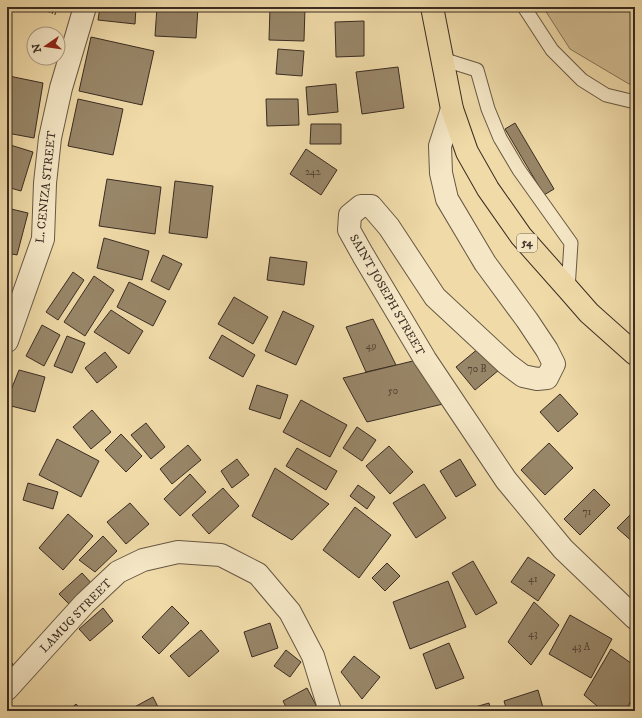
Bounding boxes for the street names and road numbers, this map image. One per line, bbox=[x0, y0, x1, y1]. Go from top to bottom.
street label: L. CENIZA STREET bbox=[33, 130, 59, 244]
street label: SAINT JOSEPH STREET bbox=[346, 232, 428, 358]
road number: 54 bbox=[517, 234, 537, 252]
street label: LAMUG STREET bbox=[37, 576, 115, 656]

